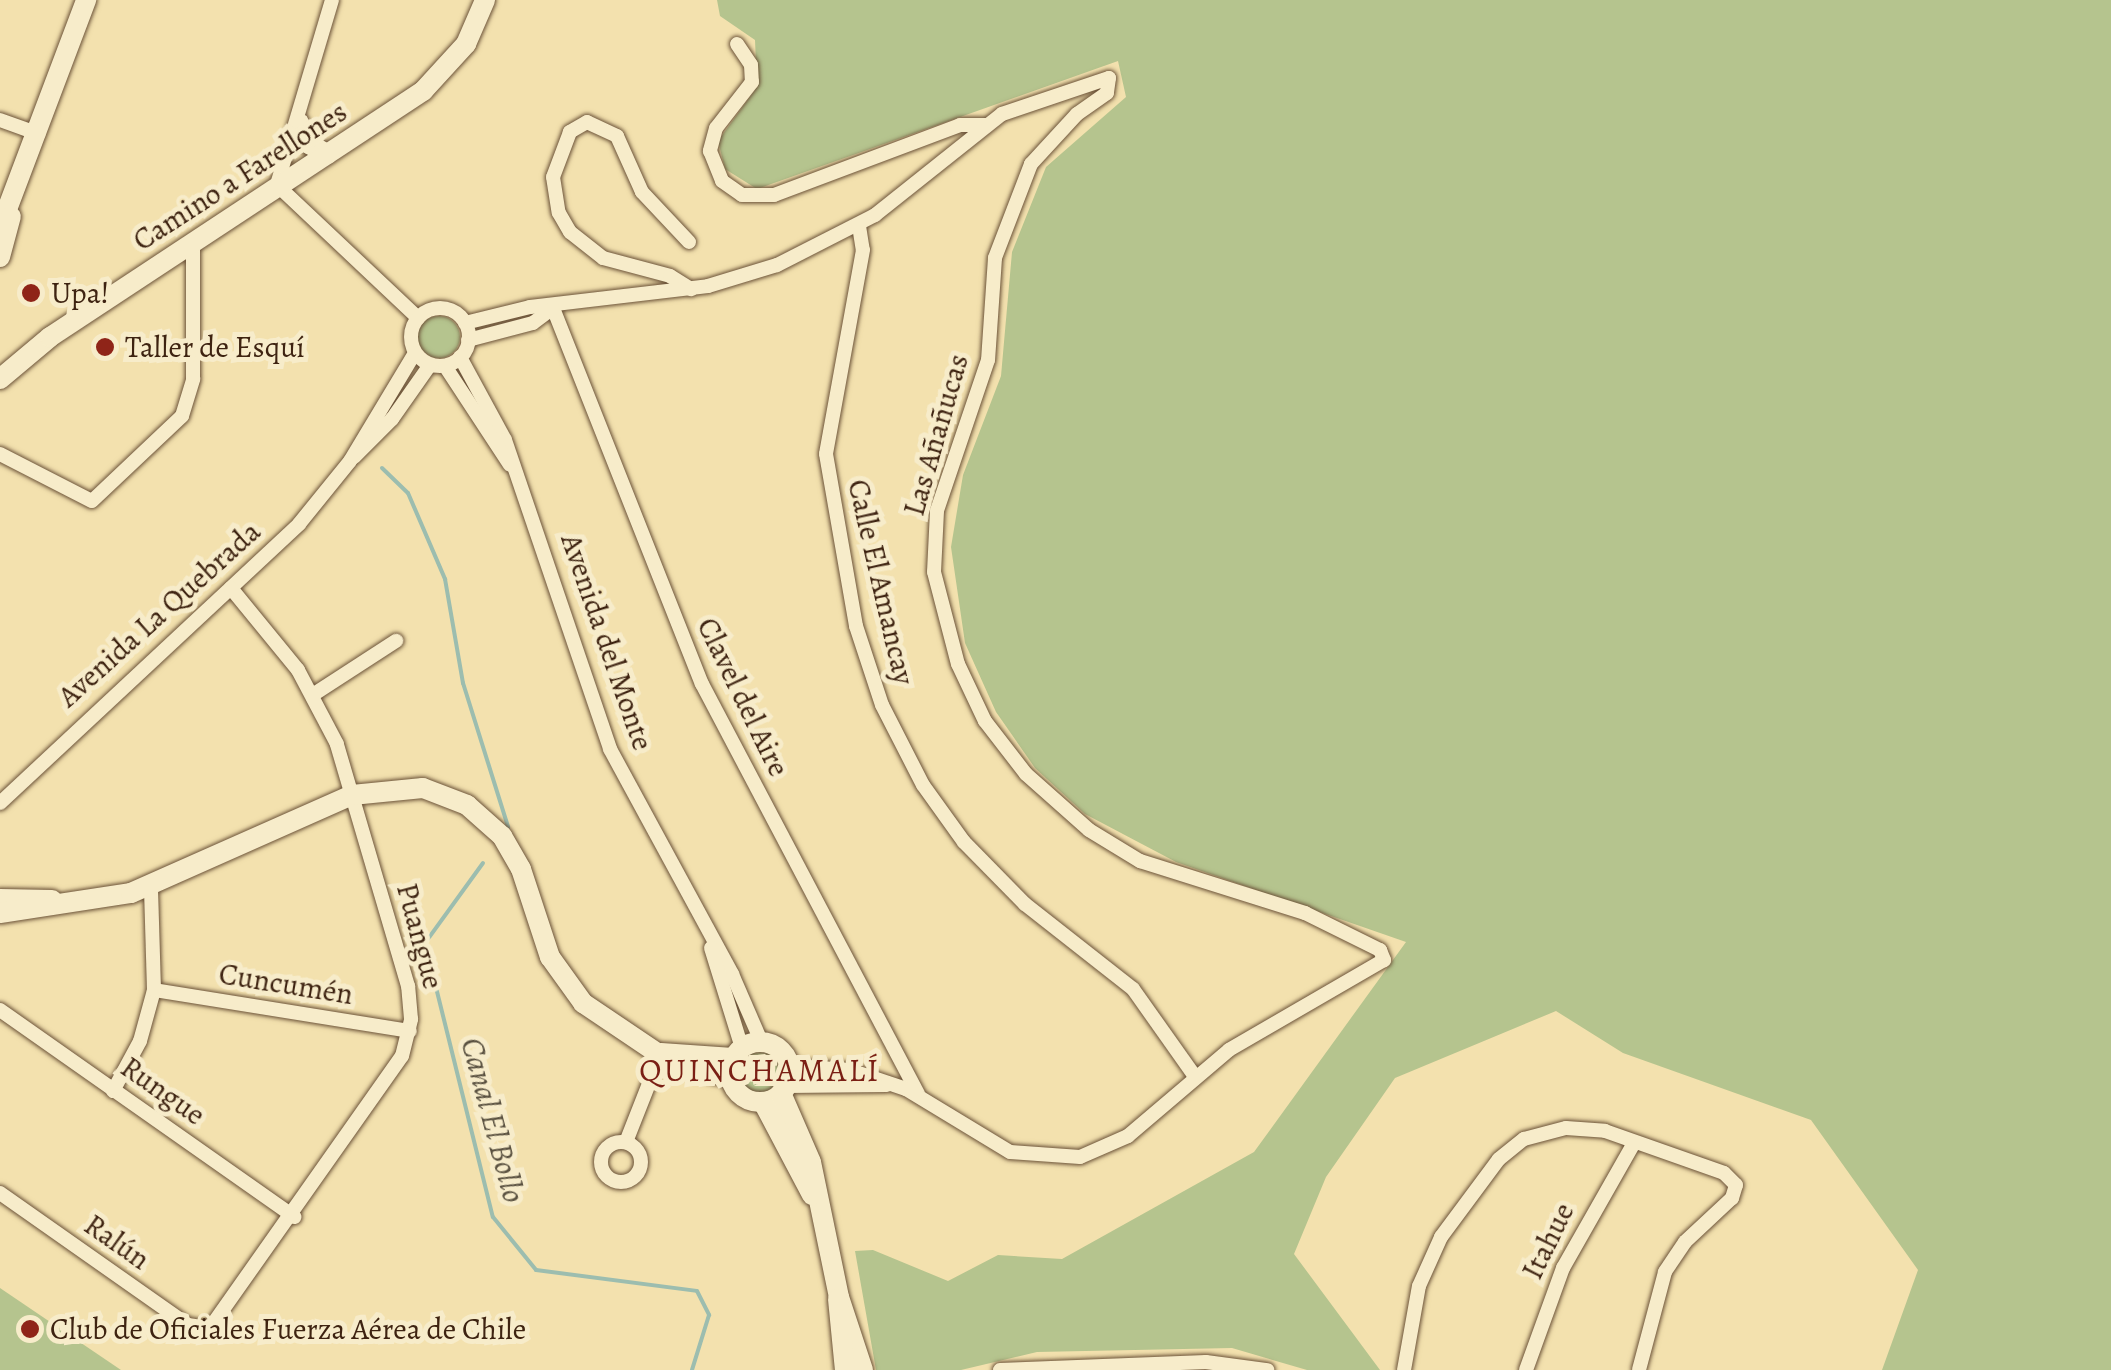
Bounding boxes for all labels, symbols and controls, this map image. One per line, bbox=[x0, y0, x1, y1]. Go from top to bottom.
street label: Camino a Farellones bbox=[126, 93, 354, 259]
place label: Upa! bbox=[51, 275, 109, 311]
marker: Upa! bbox=[20, 282, 42, 304]
place label: Taller de Esquí bbox=[125, 329, 305, 365]
marker: Taller de Esquí bbox=[94, 336, 116, 358]
street label: Las Añañucas bbox=[896, 350, 976, 520]
street label: Calle El Amancay bbox=[840, 476, 922, 688]
street label: Avenida La Quebrada bbox=[50, 514, 268, 714]
street label: Avenida del Monte bbox=[553, 529, 661, 755]
street label: Clavel del Aire bbox=[689, 612, 797, 782]
street label: Puangue bbox=[389, 879, 451, 993]
street label: Cuncumén bbox=[216, 956, 356, 1012]
water label: Canal El Bollo bbox=[453, 1033, 533, 1207]
street label: Rungue bbox=[114, 1049, 212, 1133]
district label: QUINCHAMALÍ bbox=[639, 1051, 881, 1089]
street label: Itahue bbox=[1514, 1197, 1582, 1285]
street label: Ralún bbox=[77, 1207, 157, 1277]
place label: Club de Oficiales Fuerza Aérea de Chile bbox=[50, 1311, 526, 1347]
marker: Club de Oficiales Fuerza Aérea de Chile bbox=[19, 1318, 41, 1340]

